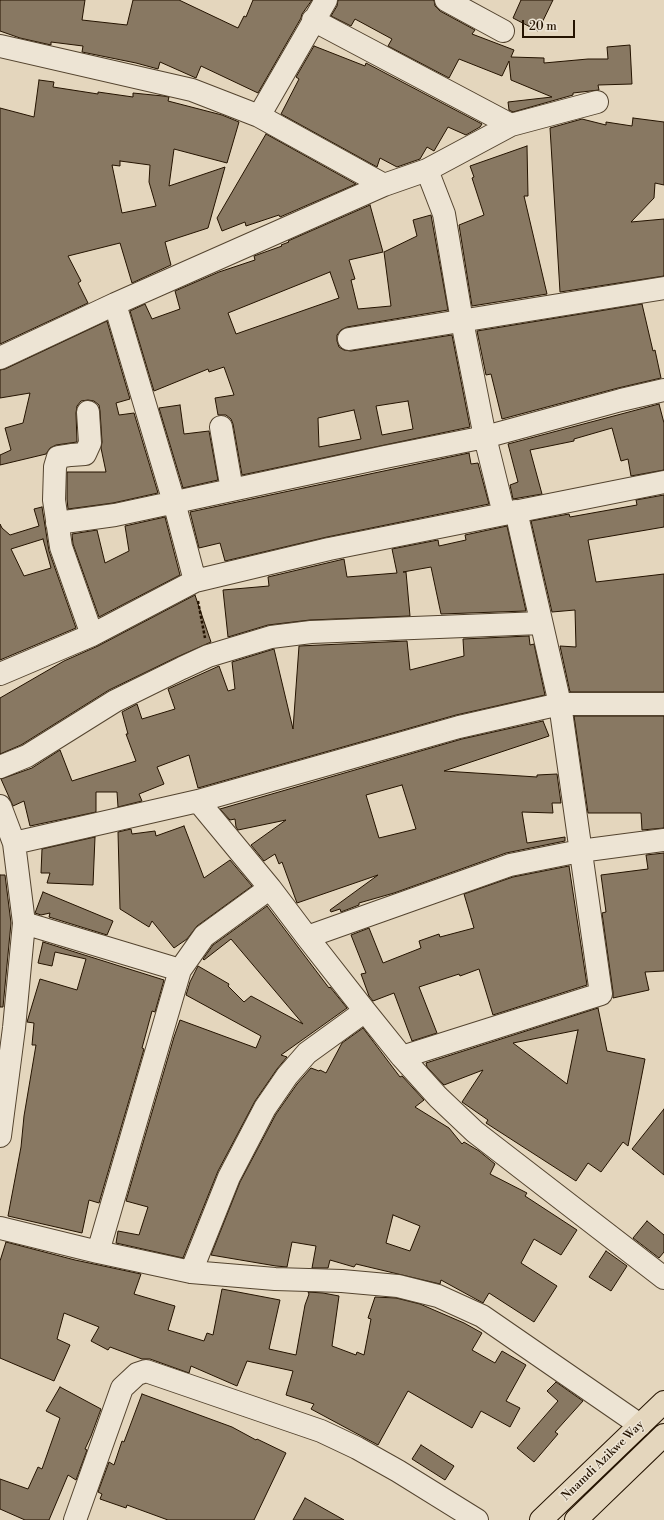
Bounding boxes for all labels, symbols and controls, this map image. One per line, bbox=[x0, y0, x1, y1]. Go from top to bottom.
scale bar bbox=[524, 12, 577, 38]
text: 20 m bbox=[529, 19, 557, 34]
street label: Nnamdi Azikwe Way bbox=[559, 1418, 647, 1504]

